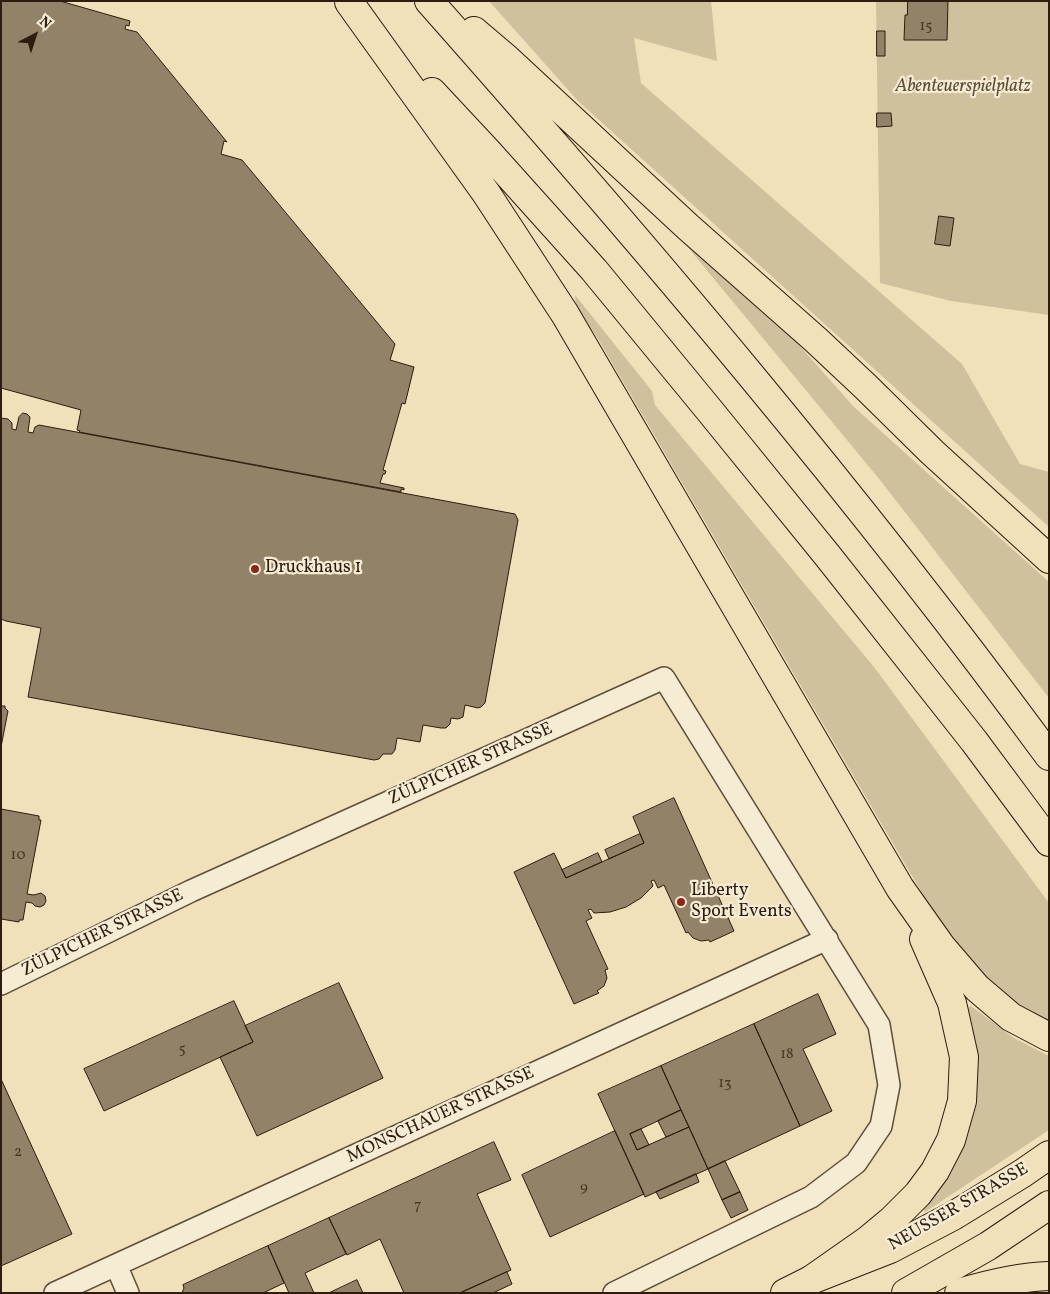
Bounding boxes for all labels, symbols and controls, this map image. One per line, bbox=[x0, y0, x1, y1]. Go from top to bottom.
north arrow bbox=[10, 10, 60, 60]
text: N bbox=[35, 13, 55, 34]
house number: 15 bbox=[919, 18, 933, 36]
park label: Abenteuerspielplatz bbox=[895, 77, 1031, 99]
place label: Druckhaus 1 bbox=[265, 558, 361, 580]
marker: Druckhaus 1 bbox=[249, 563, 261, 575]
street label: ZÜLPICHER STRASSE bbox=[386, 719, 556, 811]
house number: 10 bbox=[11, 847, 25, 865]
place label: Liberty Sport Events bbox=[691, 881, 792, 924]
street label: ZÜLPICHER STRASSE bbox=[19, 885, 187, 983]
marker: Liberty Sport Events bbox=[675, 896, 687, 908]
house number: 5 bbox=[178, 1041, 186, 1059]
house number: 18 bbox=[780, 1046, 794, 1064]
street label: MONSCHAUER STRASSE bbox=[344, 1063, 538, 1169]
house number: 13 bbox=[718, 1075, 732, 1093]
house number: 2 bbox=[14, 1144, 22, 1162]
street label: NEUSSER STRASSE bbox=[885, 1159, 1033, 1257]
house number: 9 bbox=[580, 1179, 588, 1197]
house number: 7 bbox=[414, 1197, 422, 1215]

